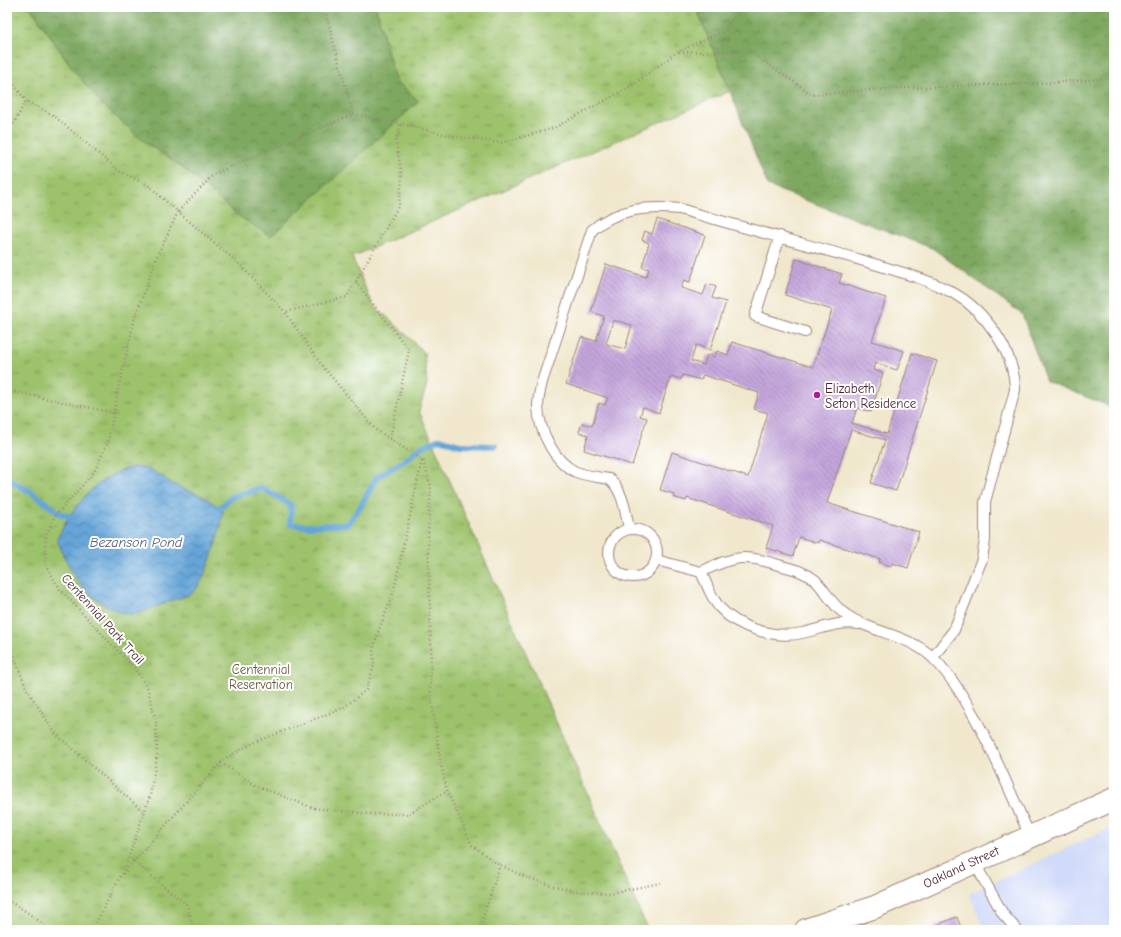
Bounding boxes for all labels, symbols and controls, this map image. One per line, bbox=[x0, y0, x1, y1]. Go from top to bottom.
place label: Elizabeth Seton Residence bbox=[825, 381, 917, 411]
marker: Elizabeth Seton Residence bbox=[812, 390, 822, 400]
water label: Bezanson Pond bbox=[90, 534, 183, 551]
street label: Centennial Park Trail bbox=[59, 571, 147, 667]
park label: Centennial Reservation bbox=[229, 662, 293, 692]
street label: Oakland Street bbox=[921, 842, 1002, 891]

